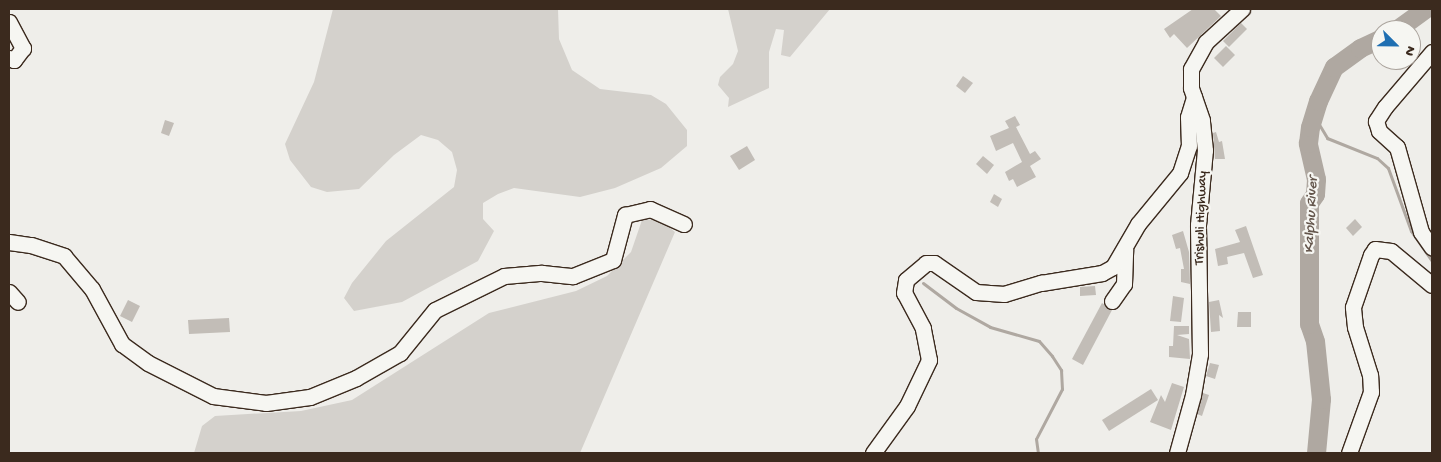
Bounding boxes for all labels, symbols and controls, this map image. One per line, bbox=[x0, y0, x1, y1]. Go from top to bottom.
north arrow bbox=[1371, 20, 1421, 70]
text: N bbox=[1400, 43, 1419, 58]
street label: Trishuli Highway bbox=[1192, 171, 1212, 265]
water label: Kalphu River bbox=[1301, 176, 1323, 254]

